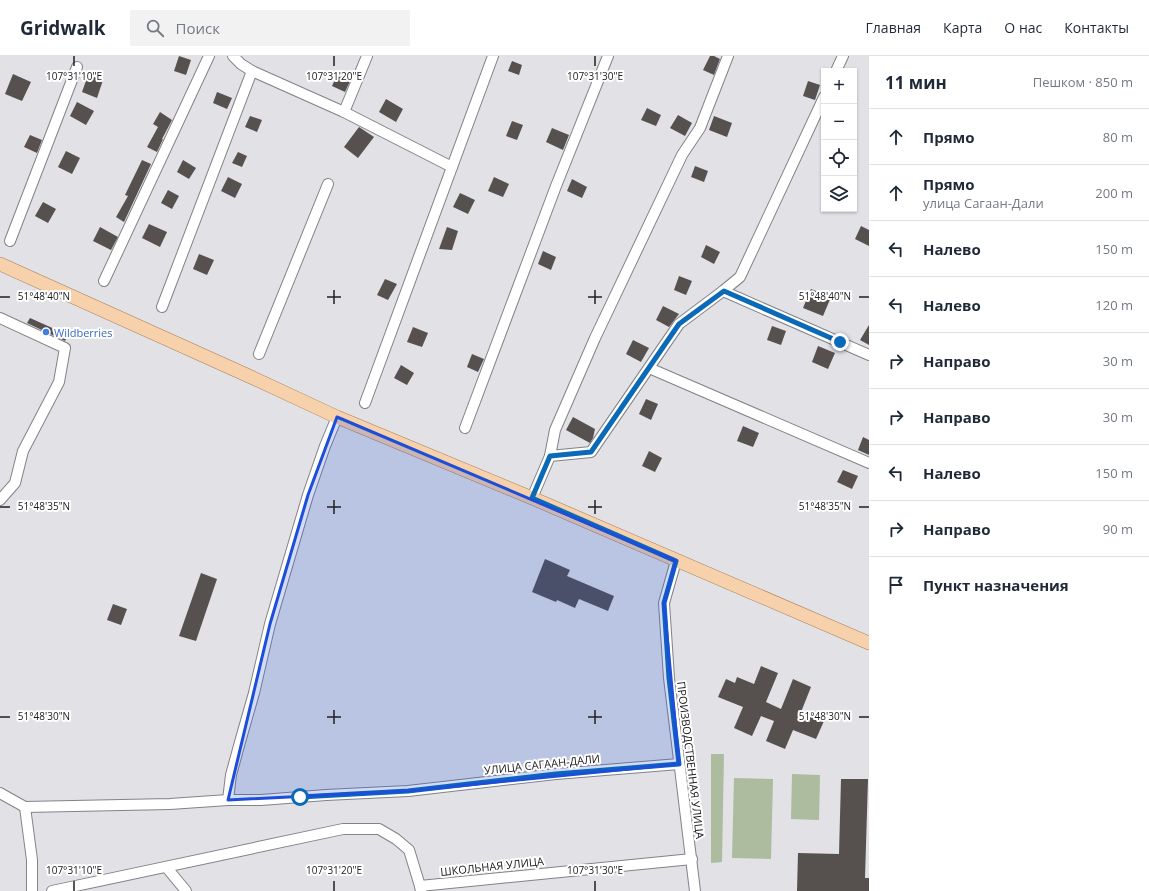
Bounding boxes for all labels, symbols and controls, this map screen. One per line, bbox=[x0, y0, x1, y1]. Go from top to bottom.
search box bbox=[130, 10, 410, 46]
text: Gridwalk bbox=[20, 15, 106, 41]
icon: search bbox=[144, 17, 166, 39]
text: Поиск bbox=[176, 18, 220, 38]
text: Главная bbox=[866, 18, 921, 37]
text: Карта bbox=[943, 18, 982, 37]
text: О нас bbox=[1004, 18, 1042, 37]
text: Контакты bbox=[1064, 18, 1129, 37]
map controls bbox=[821, 68, 857, 212]
button: + bbox=[821, 68, 857, 104]
text: 107°31'10"E bbox=[46, 69, 102, 83]
text: 107°31'20"E bbox=[306, 69, 362, 83]
text: 107°31'30"E bbox=[567, 69, 623, 83]
text: 11 мин bbox=[885, 71, 947, 94]
text: Пешком · 850 m bbox=[1033, 73, 1133, 91]
button: − bbox=[821, 104, 857, 140]
icon: ahead bbox=[885, 126, 907, 148]
text: Прямо bbox=[923, 127, 975, 147]
text: 80 m bbox=[1103, 128, 1133, 146]
button: locate bbox=[821, 140, 857, 176]
text: Прямо bbox=[923, 174, 975, 194]
button: layers bbox=[821, 176, 857, 212]
icon: ahead bbox=[885, 182, 907, 204]
text: 200 m bbox=[1095, 184, 1133, 202]
text: улица Сагаан-Дали bbox=[923, 194, 1044, 212]
icon: left bbox=[885, 238, 907, 260]
text: Налево bbox=[923, 239, 981, 259]
text: 150 m bbox=[1095, 240, 1133, 258]
text: 51°48'40"N bbox=[18, 289, 70, 303]
text: 51°48'40"N bbox=[799, 289, 851, 303]
icon: left bbox=[885, 294, 907, 316]
text: Налево bbox=[923, 295, 981, 315]
text: 120 m bbox=[1095, 296, 1133, 314]
place label: Wildberries bbox=[54, 325, 113, 340]
marker: Wildberries bbox=[41, 327, 51, 337]
route end bbox=[831, 333, 849, 351]
icon: right bbox=[885, 350, 907, 372]
text: Направо bbox=[923, 351, 991, 371]
text: 30 m bbox=[1103, 352, 1133, 370]
icon: right bbox=[885, 406, 907, 428]
text: Направо bbox=[923, 407, 991, 427]
text: 30 m bbox=[1103, 408, 1133, 426]
icon: left bbox=[885, 462, 907, 484]
text: Налево bbox=[923, 463, 981, 483]
text: 150 m bbox=[1095, 464, 1133, 482]
text: 51°48'35"N bbox=[18, 499, 70, 513]
text: 51°48'35"N bbox=[799, 499, 851, 513]
icon: right bbox=[885, 518, 907, 540]
text: Направо bbox=[923, 519, 991, 539]
text: 90 m bbox=[1103, 520, 1133, 538]
icon: arrive bbox=[885, 574, 907, 596]
text: Пункт назначения bbox=[923, 575, 1069, 595]
street label: ПРОИЗВОДСТВЕННАЯ УЛИЦА bbox=[674, 681, 708, 840]
text: 51°48'30"N bbox=[18, 709, 70, 723]
text: 51°48'30"N bbox=[799, 709, 851, 723]
street label: УЛИЦА САГААН-ДАЛИ bbox=[483, 750, 601, 778]
route start bbox=[291, 788, 309, 806]
street label: ШКОЛЬНАЯ УЛИЦА bbox=[439, 853, 545, 879]
text: 107°31'10"E bbox=[46, 863, 102, 877]
text: 107°31'20"E bbox=[306, 863, 362, 877]
text: 107°31'30"E bbox=[567, 863, 623, 877]

